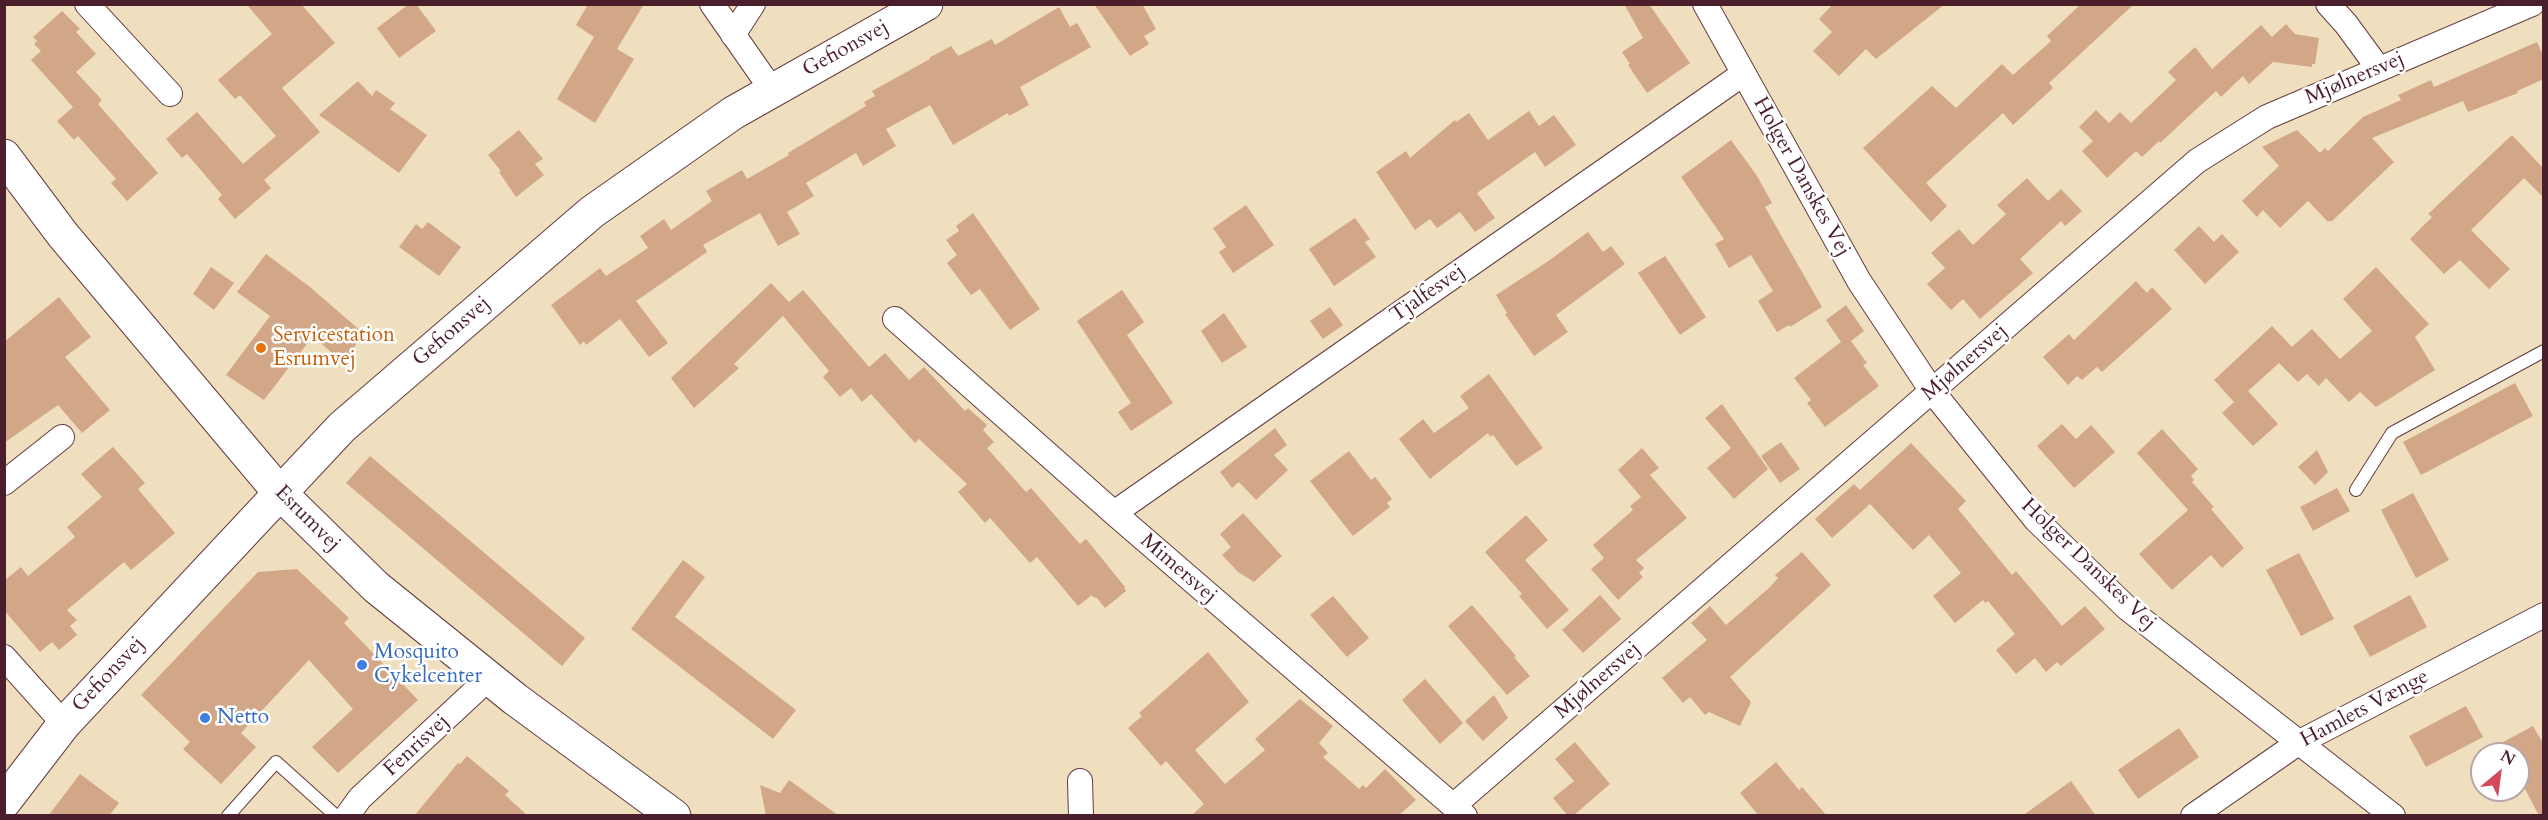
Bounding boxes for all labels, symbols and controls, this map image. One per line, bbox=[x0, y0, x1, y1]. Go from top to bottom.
street label: Gefionsvej bbox=[799, 15, 893, 83]
street label: Mjølnersvej bbox=[2302, 47, 2408, 111]
street label: Holger Danskes Vej bbox=[1747, 93, 1855, 261]
street label: Tjalfesvej bbox=[1386, 259, 1470, 329]
street label: Gefionsvej bbox=[408, 292, 496, 372]
street label: Mjølnersvej bbox=[1917, 319, 2013, 407]
place label: Servicestation Esrumvej bbox=[273, 323, 395, 373]
marker: Servicestation Esrumvej bbox=[254, 341, 268, 355]
street label: Esrumvej bbox=[269, 481, 345, 557]
street label: Holger Danskes Vej bbox=[2015, 494, 2161, 636]
street label: Mimersvej bbox=[1134, 529, 1222, 609]
street label: Gefionsvej bbox=[68, 632, 150, 718]
street label: Mjølnersvej bbox=[1550, 637, 1646, 725]
place label: Mosquito Cykelcenter bbox=[374, 640, 482, 690]
marker: Mosquito Cykelcenter bbox=[355, 658, 369, 672]
street label: Hamlets Vænge bbox=[2297, 665, 2433, 753]
place label: Netto bbox=[217, 705, 269, 731]
street label: Fenrisvej bbox=[379, 709, 455, 783]
marker: Netto bbox=[198, 711, 212, 725]
north arrow bbox=[2470, 742, 2530, 802]
text: N bbox=[2496, 745, 2519, 771]

